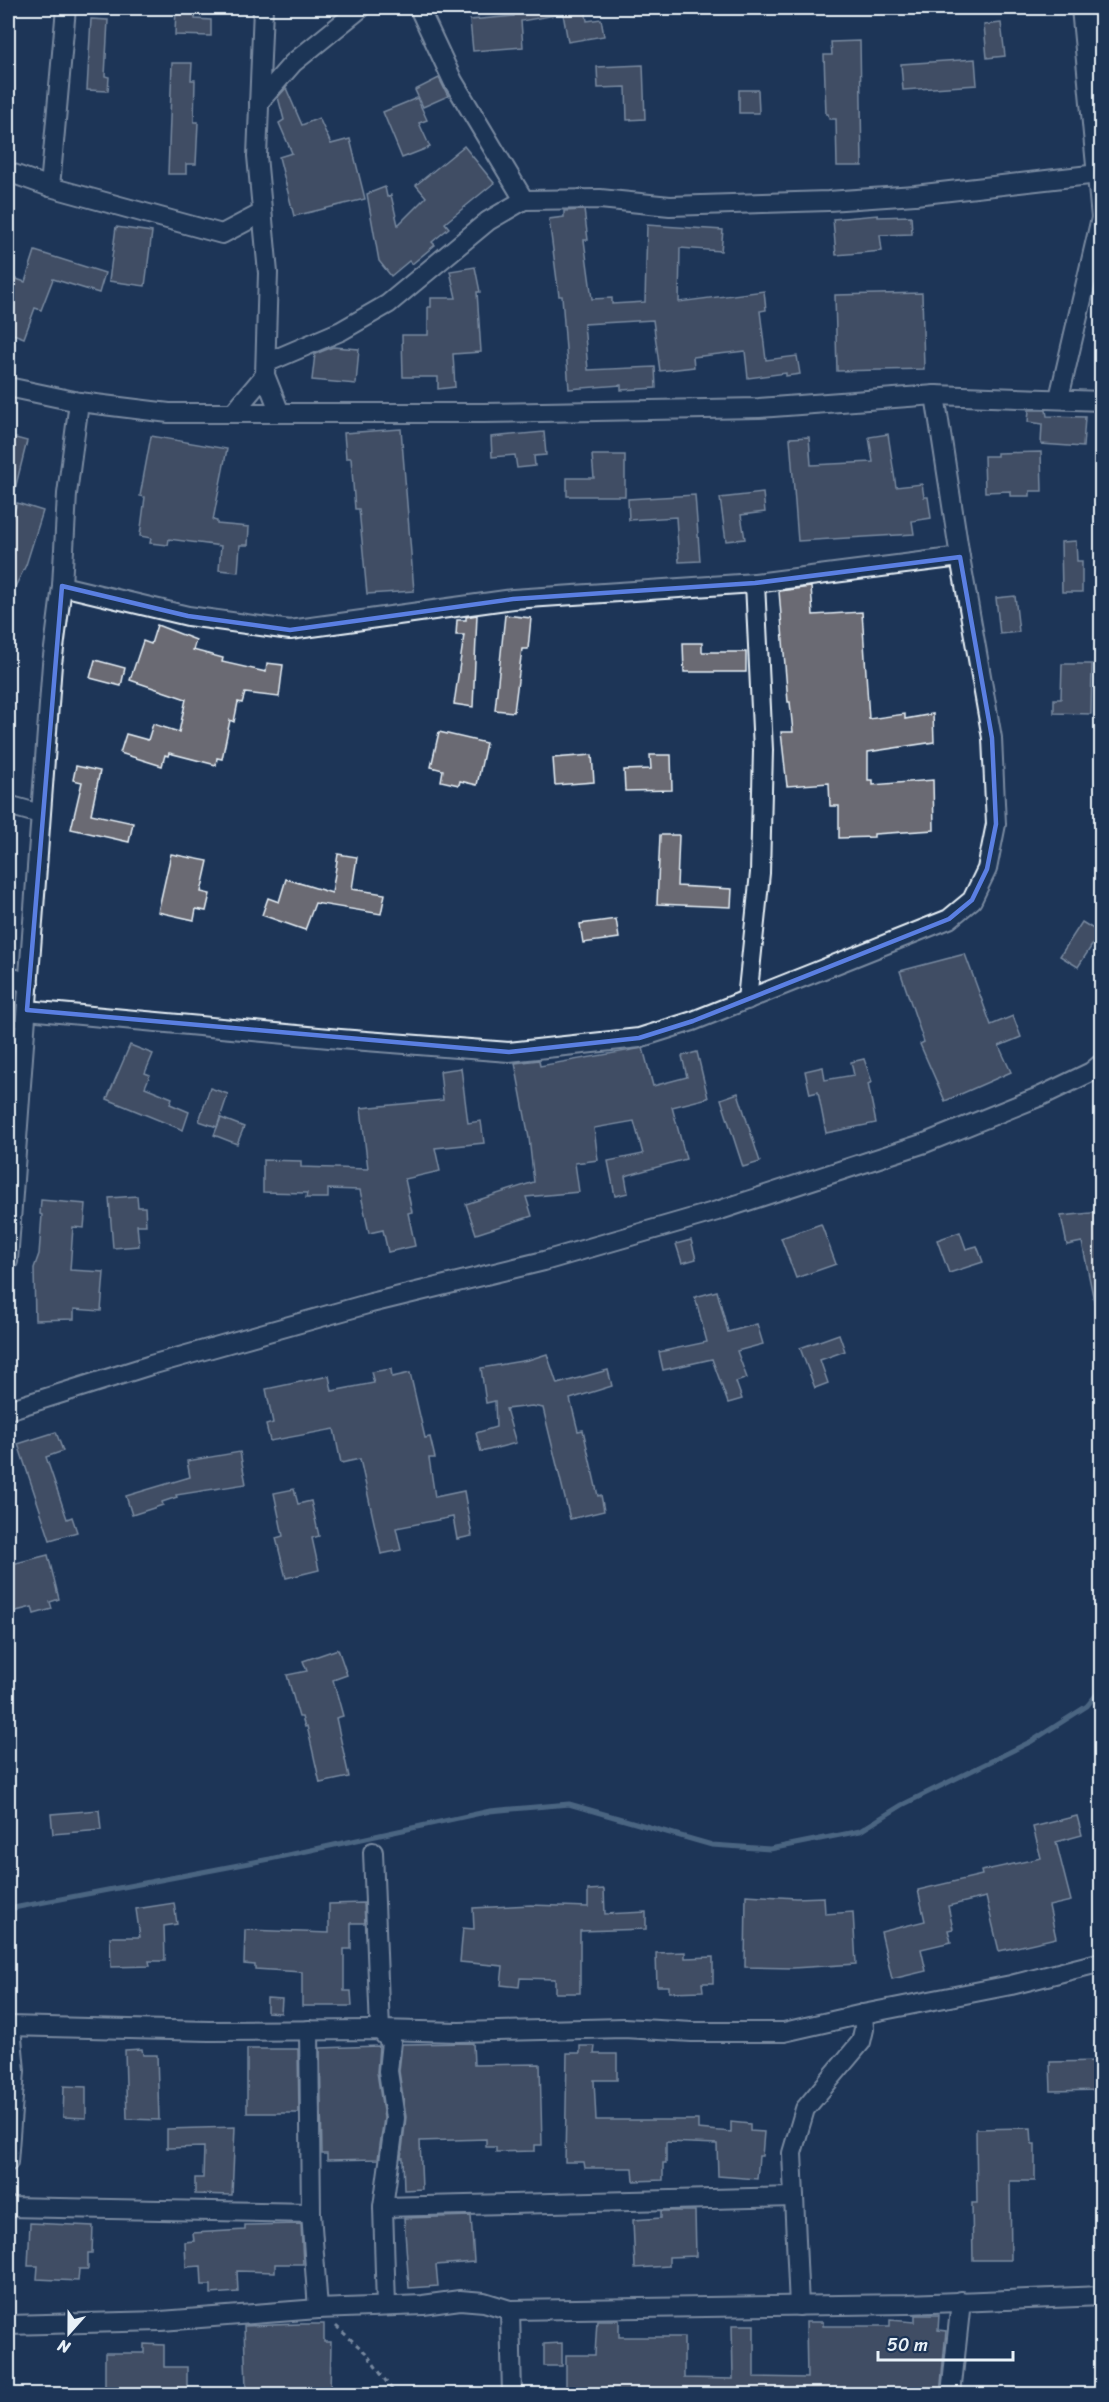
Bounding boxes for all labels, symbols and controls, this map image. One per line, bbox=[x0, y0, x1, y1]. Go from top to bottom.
north arrow bbox=[39, 2303, 99, 2363]
scale bar bbox=[878, 2324, 1013, 2362]
text: 50 m bbox=[887, 2329, 928, 2361]
text: N bbox=[53, 2331, 75, 2362]

